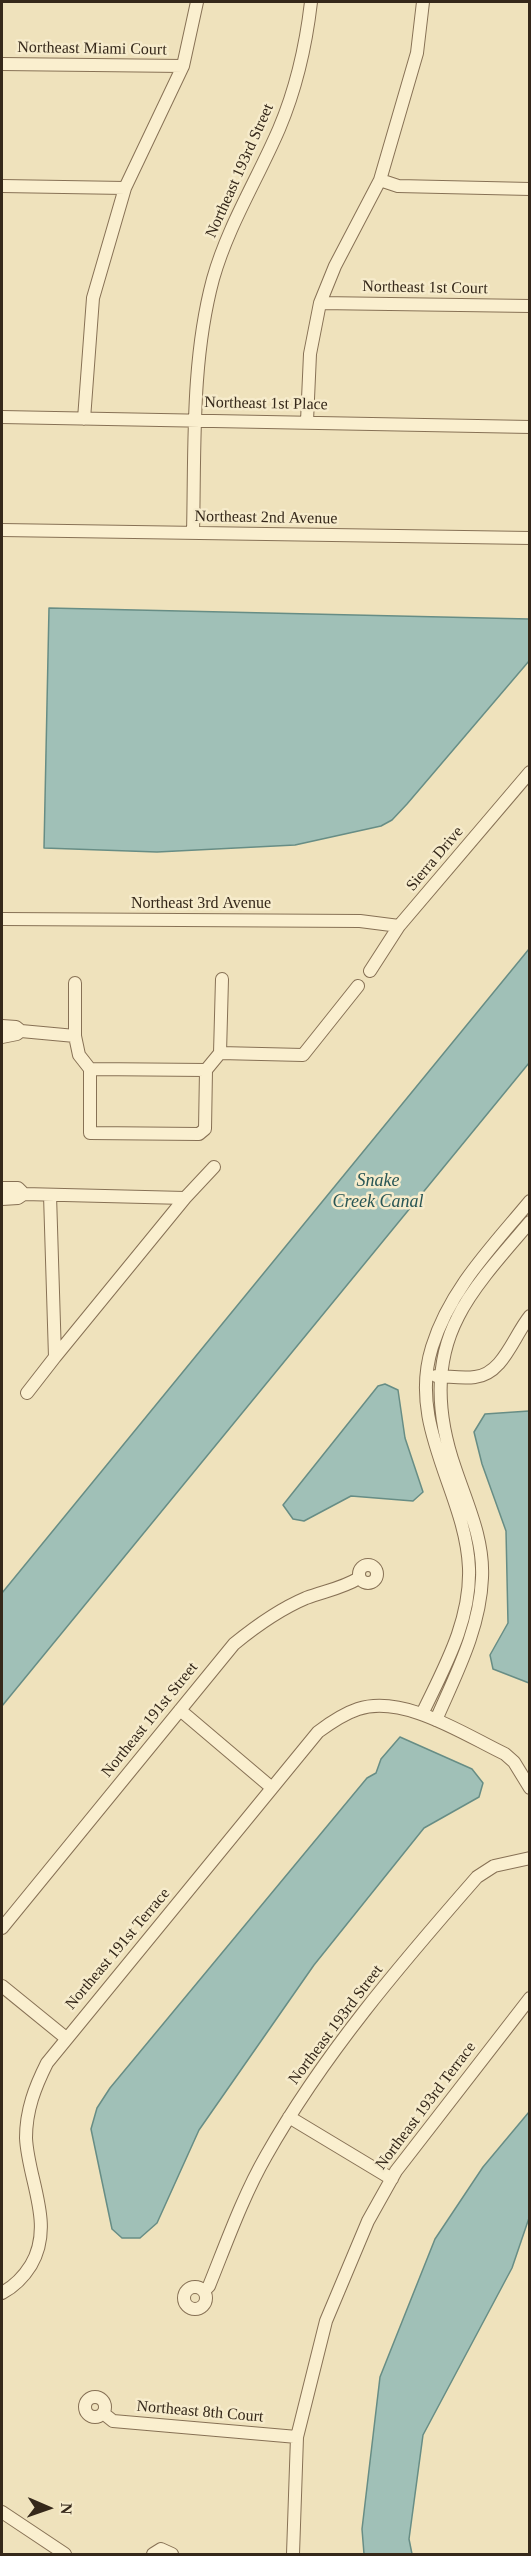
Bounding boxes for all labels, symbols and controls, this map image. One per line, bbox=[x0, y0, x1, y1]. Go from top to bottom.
street label: Northeast Miami Court bbox=[17, 38, 167, 60]
street label: Northeast 193rd Street bbox=[202, 101, 278, 241]
street label: Northeast 1st Court bbox=[362, 277, 488, 299]
street label: Northeast 1st Place bbox=[204, 393, 328, 415]
street label: Northeast 2nd Avenue bbox=[194, 507, 338, 529]
street label: Sierra Drive bbox=[402, 823, 468, 895]
street label: Northeast 3rd Avenue bbox=[131, 894, 271, 914]
water label: Snake Creek Canal bbox=[333, 1170, 423, 1212]
street label: Northeast 191st Street bbox=[98, 1659, 202, 1781]
street label: Northeast 191st Terrace bbox=[62, 1884, 174, 2014]
street label: Northeast 193rd Street bbox=[285, 1961, 387, 2089]
street label: Northeast 193rd Terrace bbox=[372, 2038, 480, 2174]
street label: Northeast 8th Court bbox=[136, 2397, 264, 2427]
north arrow bbox=[18, 2478, 78, 2538]
text: N bbox=[58, 2503, 75, 2515]

